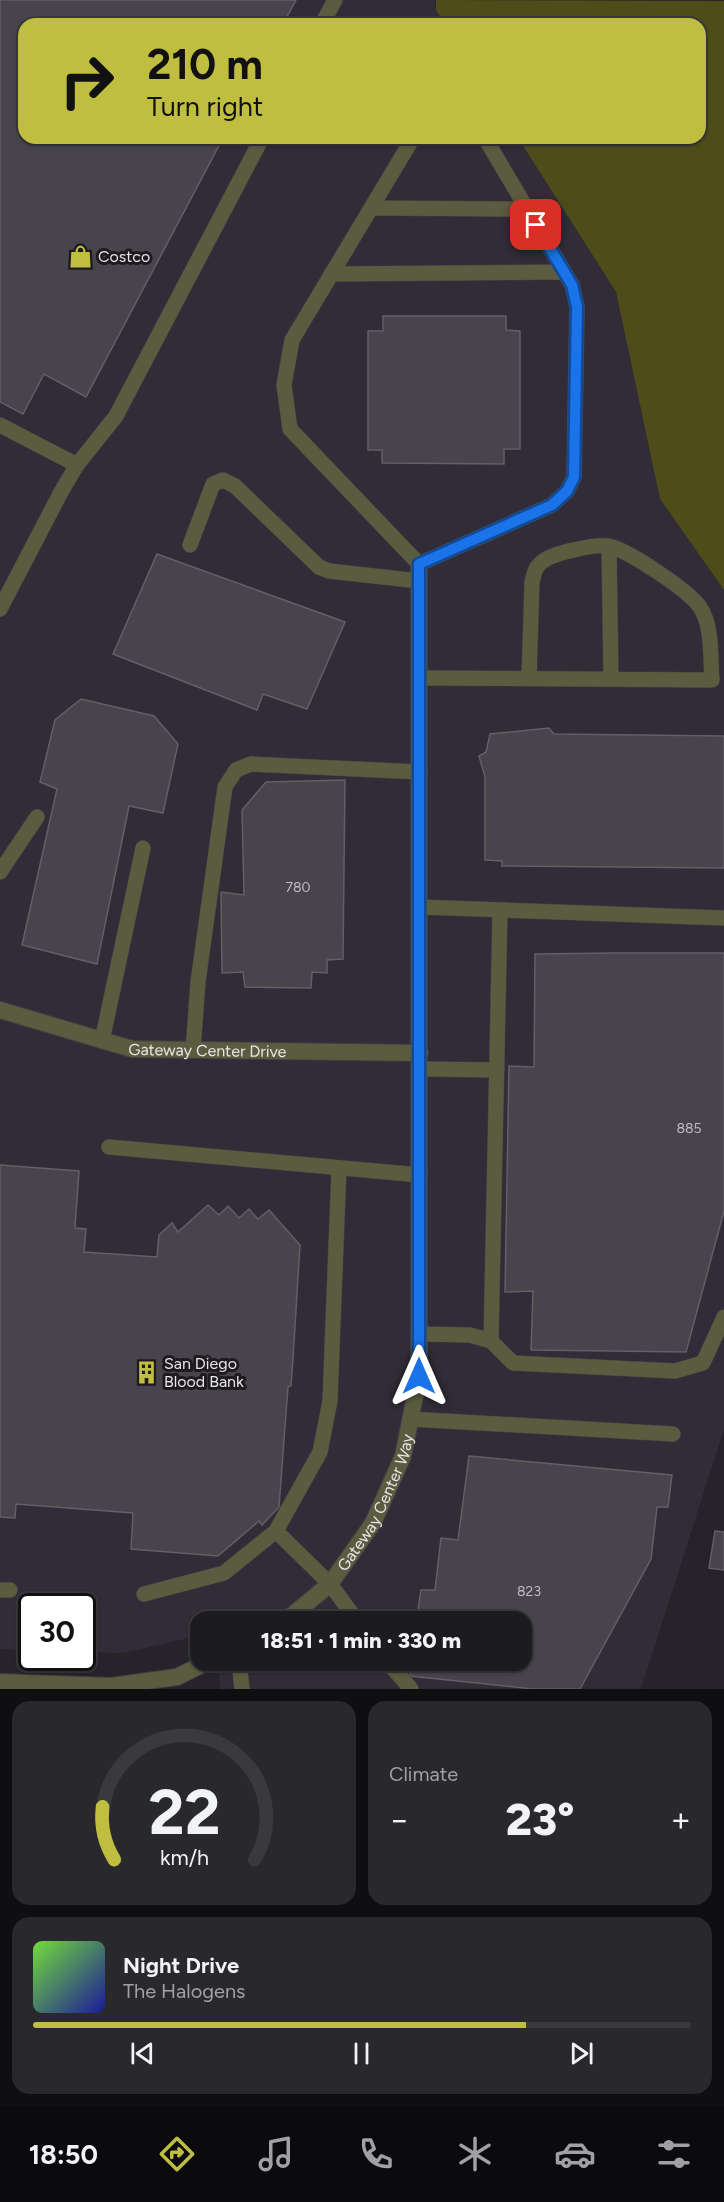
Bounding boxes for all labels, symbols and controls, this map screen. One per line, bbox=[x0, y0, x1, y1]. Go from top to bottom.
text: 210 m bbox=[147, 39, 263, 90]
icon: right bbox=[48, 42, 126, 120]
text: Turn right bbox=[147, 90, 263, 123]
pin bbox=[510, 199, 561, 250]
icon: arrive bbox=[519, 208, 552, 241]
shop icon: Costco bbox=[67, 243, 93, 269]
place label: Costco bbox=[98, 247, 150, 266]
house number: 780 bbox=[285, 879, 311, 896]
street label: Gateway Center Drive bbox=[128, 1039, 287, 1061]
house number: 885 bbox=[676, 1120, 702, 1137]
position arrow bbox=[387, 1344, 451, 1408]
place label: San Diego Blood Bank bbox=[164, 1354, 244, 1391]
building icon: San Diego Blood Bank bbox=[133, 1359, 159, 1385]
street label: Gateway Center Way bbox=[333, 1432, 417, 1575]
house number: 823 bbox=[517, 1583, 541, 1600]
speed limit sign: 30 bbox=[18, 1593, 96, 1671]
text: 18:51 · 1 min · 330 m bbox=[261, 1627, 461, 1654]
text: Climate bbox=[389, 1762, 458, 1786]
text: 22 bbox=[148, 1775, 220, 1850]
text: 23° bbox=[506, 1792, 574, 1846]
text: − bbox=[389, 1800, 410, 1839]
text: + bbox=[670, 1800, 691, 1839]
text: km/h bbox=[160, 1845, 208, 1870]
text: Night Drive bbox=[123, 1952, 239, 1979]
text: The Halogens bbox=[123, 1979, 245, 2003]
icon: previous bbox=[126, 2037, 159, 2070]
icon: pause bbox=[345, 2037, 378, 2070]
icon: next bbox=[565, 2037, 598, 2070]
icon: directions bbox=[156, 2133, 198, 2175]
icon: music bbox=[255, 2133, 297, 2175]
icon: phone bbox=[355, 2133, 397, 2175]
icon: climate bbox=[454, 2133, 496, 2175]
icon: car bbox=[554, 2133, 596, 2175]
icon: filters bbox=[653, 2133, 695, 2175]
text: 18:50 bbox=[29, 2138, 98, 2171]

